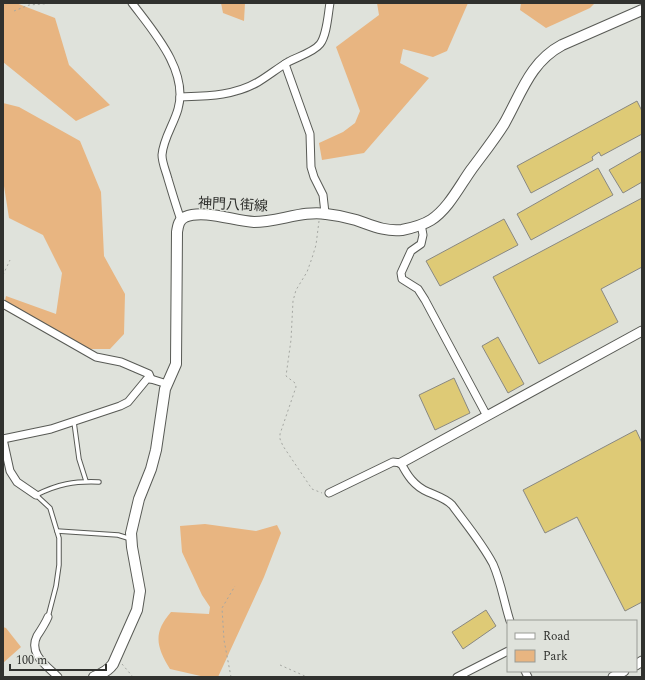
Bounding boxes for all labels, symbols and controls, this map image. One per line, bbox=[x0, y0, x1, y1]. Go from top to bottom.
street label: 神門八街線 bbox=[197, 192, 268, 217]
legend bbox=[507, 620, 637, 672]
text: Road bbox=[543, 627, 570, 646]
scale bar bbox=[10, 646, 106, 672]
text: Park bbox=[543, 647, 568, 666]
text: 100 m bbox=[16, 651, 47, 670]

